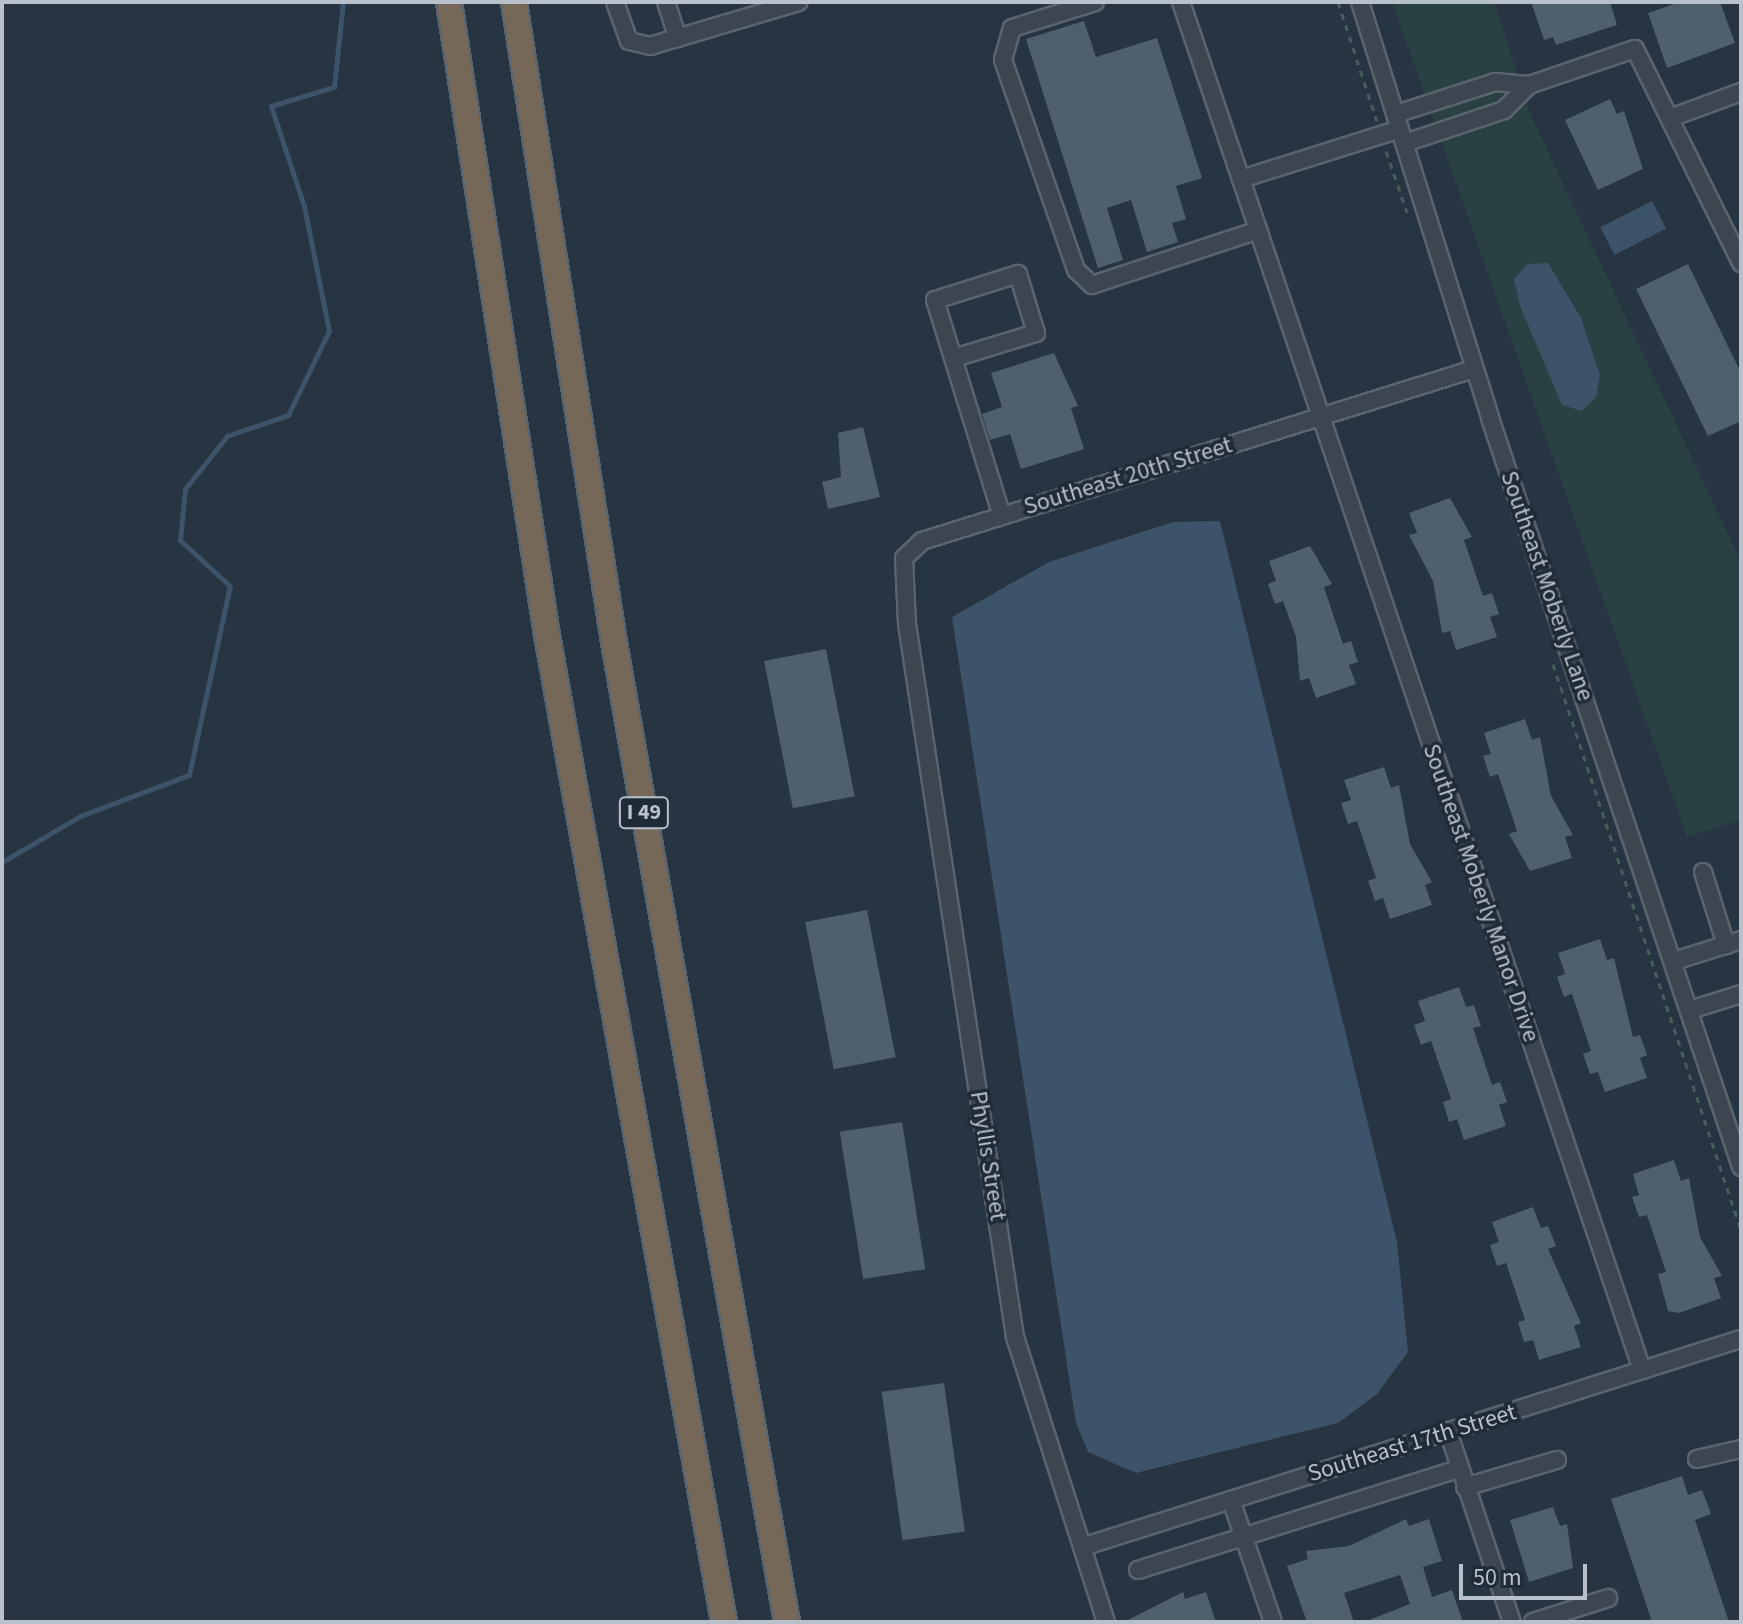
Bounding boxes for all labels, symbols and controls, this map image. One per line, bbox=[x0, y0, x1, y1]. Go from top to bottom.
street label: Southeast 20th Street bbox=[1020, 431, 1236, 521]
street label: Southeast Moberly Lane bbox=[1494, 467, 1600, 705]
street label: Southeast Moberly Manor Drive bbox=[1416, 740, 1546, 1046]
road number: I 49 bbox=[618, 795, 670, 831]
street label: Phyllis Street bbox=[964, 1089, 1012, 1223]
street label: Southeast 17th Street bbox=[1304, 1398, 1520, 1488]
scale bar bbox=[1463, 1548, 1591, 1598]
text: 50 m bbox=[1473, 1560, 1522, 1595]

